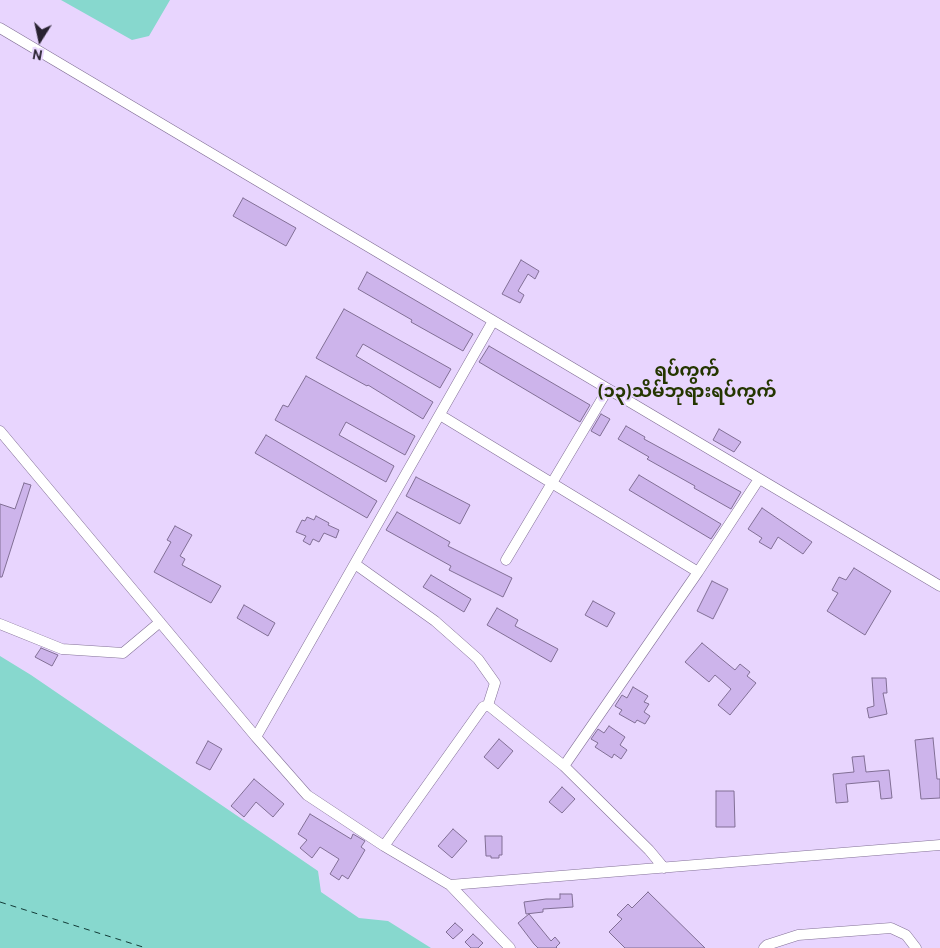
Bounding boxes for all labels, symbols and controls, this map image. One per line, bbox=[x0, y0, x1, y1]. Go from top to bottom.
north arrow bbox=[15, 15, 65, 65]
text: N bbox=[31, 45, 44, 64]
district label: ရပ်ကွက် (၁၃)သိမ်ဘုရားရပ်ကွက် bbox=[598, 360, 776, 402]

